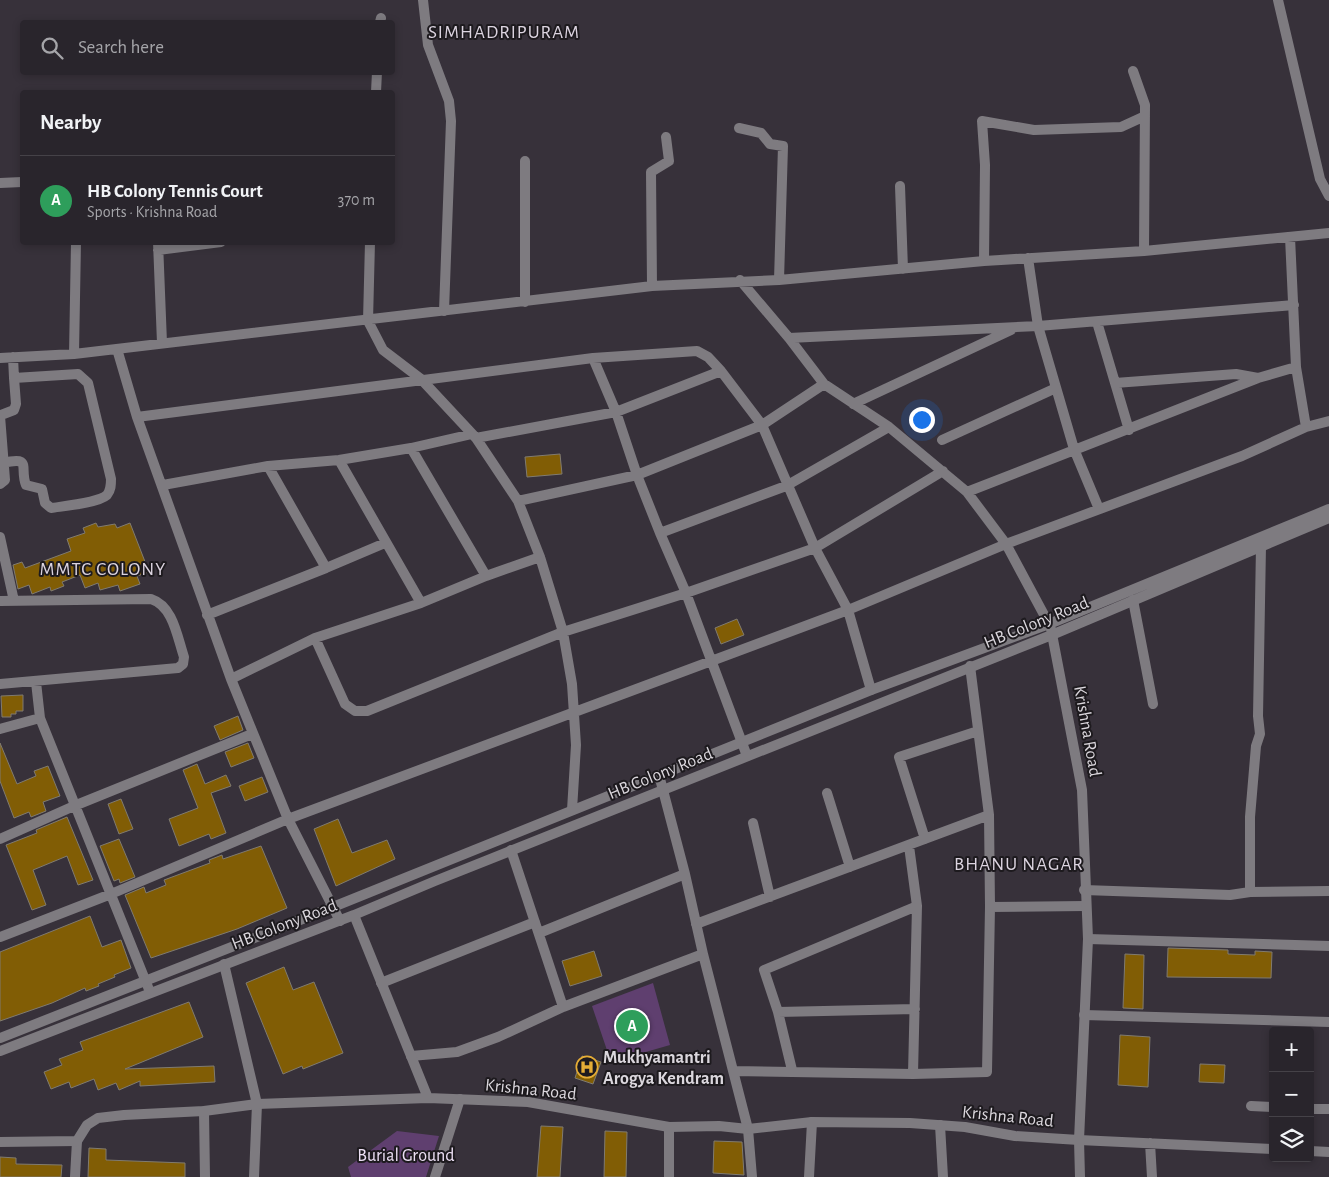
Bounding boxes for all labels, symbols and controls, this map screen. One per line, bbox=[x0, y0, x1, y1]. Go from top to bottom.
search box bbox=[20, 20, 395, 75]
district label: SIMHADRIPURAM bbox=[428, 23, 580, 42]
icon: search bbox=[38, 34, 66, 62]
text: Search here bbox=[78, 38, 164, 57]
text: Nearby bbox=[40, 112, 101, 133]
text: HB Colony Tennis Court bbox=[87, 182, 263, 201]
text: A bbox=[51, 192, 61, 208]
text: 370 m bbox=[338, 192, 375, 208]
text: Sports · Krishna Road bbox=[87, 204, 217, 220]
your location bbox=[909, 407, 935, 433]
district label: MMTC COLONY bbox=[40, 560, 166, 579]
street label: HB Colony Road bbox=[981, 594, 1091, 652]
street label: Krishna Road bbox=[1070, 684, 1104, 778]
street label: HB Colony Road bbox=[605, 745, 715, 803]
district label: BHANU NAGAR bbox=[954, 855, 1084, 874]
street label: HB Colony Road bbox=[229, 897, 340, 953]
pin: A bbox=[616, 1007, 648, 1045]
map controls bbox=[1269, 1027, 1314, 1162]
button: + bbox=[1269, 1027, 1314, 1072]
place label: Mukhyamantri Arogya Kendram bbox=[603, 1049, 724, 1088]
hospital icon: Mukhyamantri Arogya Kendram bbox=[575, 1055, 599, 1079]
button: − bbox=[1269, 1072, 1314, 1117]
street label: Krishna Road bbox=[484, 1076, 578, 1104]
street label: Krishna Road bbox=[961, 1103, 1055, 1131]
button: layers bbox=[1269, 1117, 1314, 1162]
park label: Burial Ground bbox=[357, 1147, 455, 1165]

